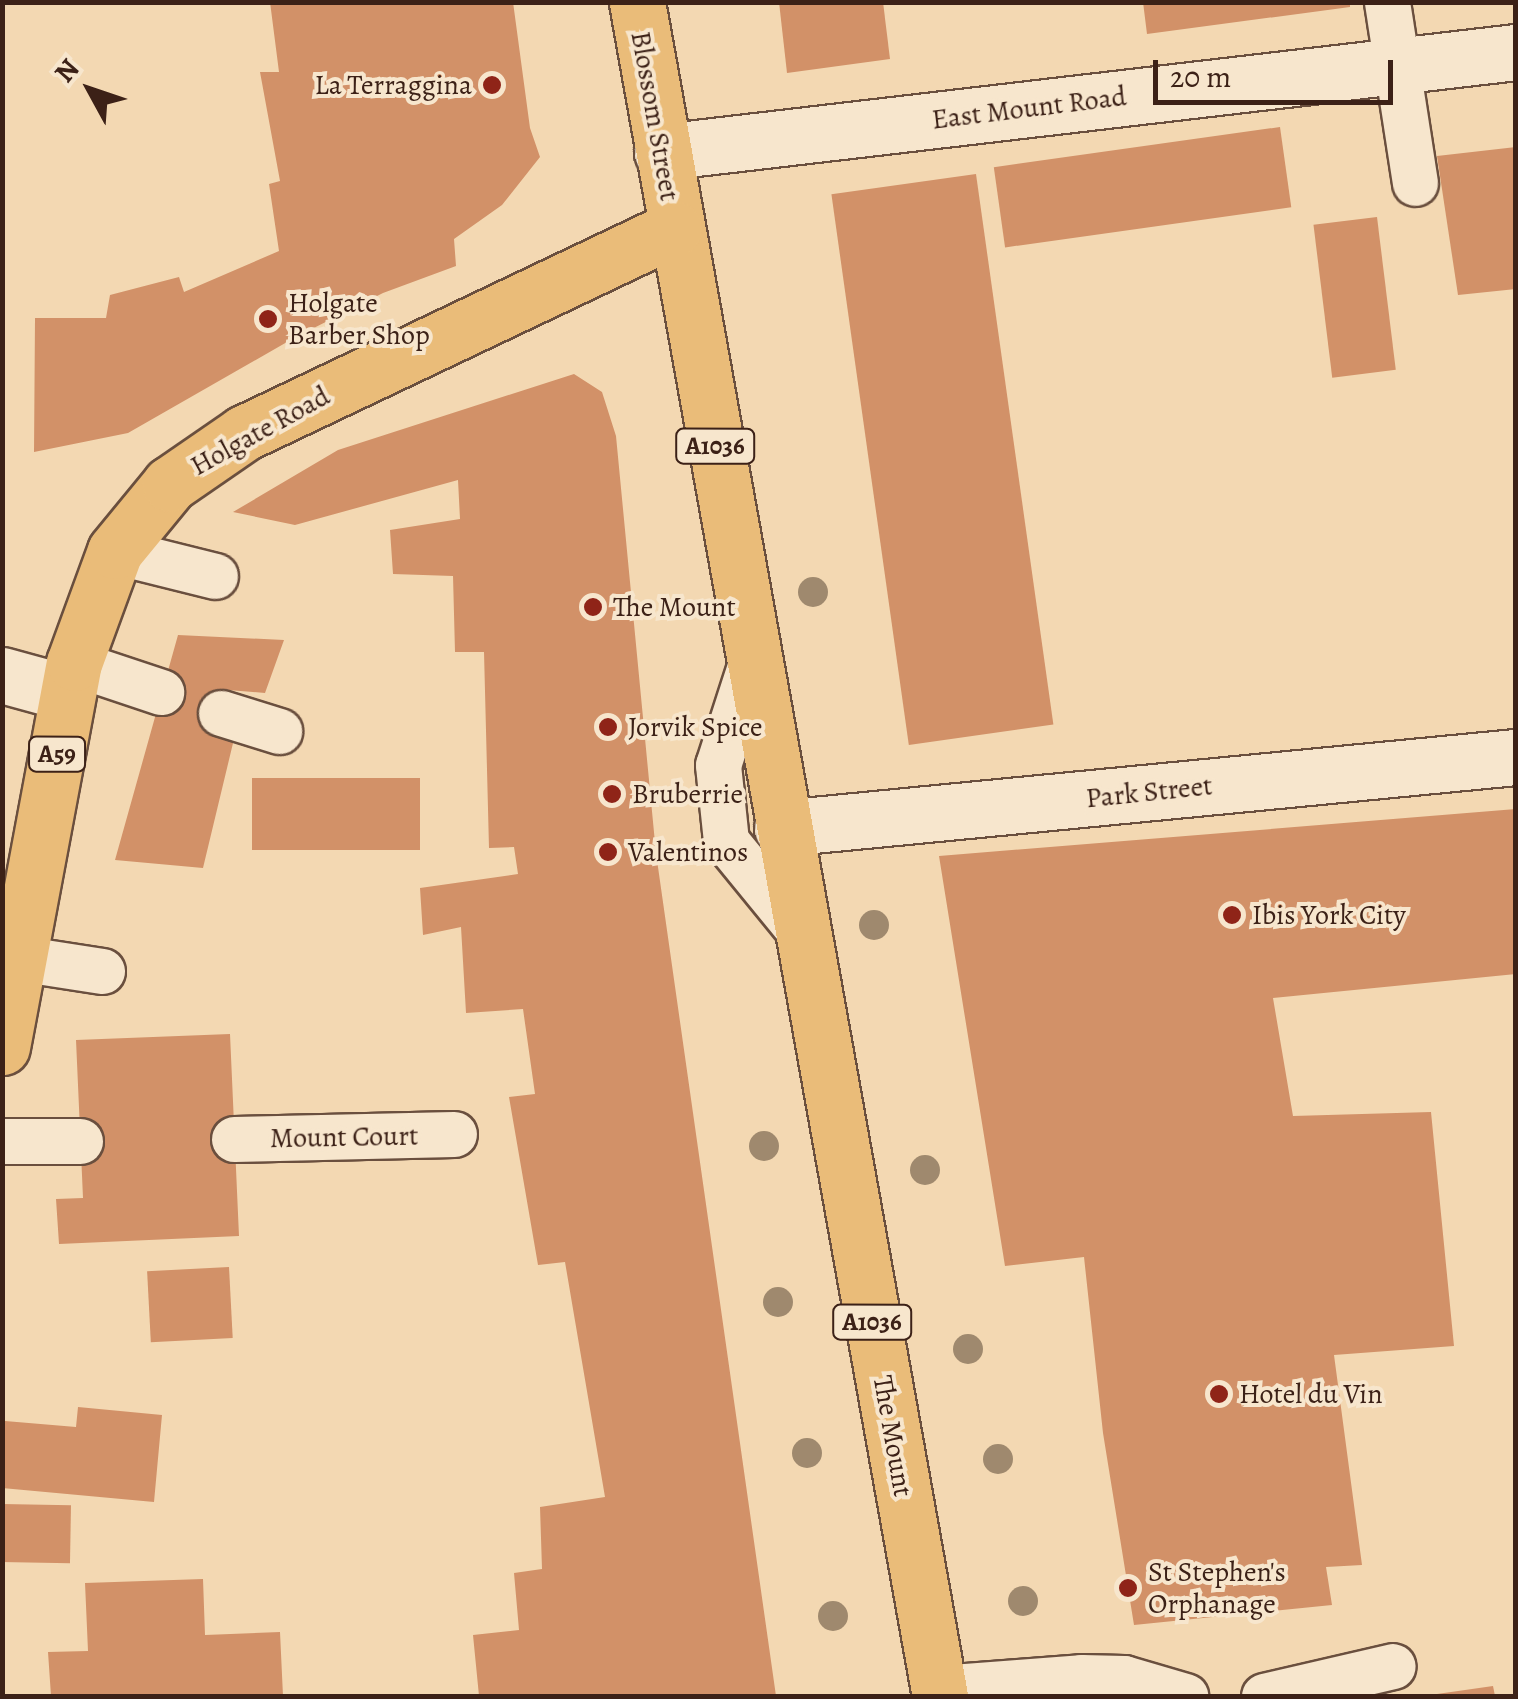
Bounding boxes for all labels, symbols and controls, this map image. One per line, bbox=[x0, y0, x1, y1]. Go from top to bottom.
street label: Blossom Street bbox=[624, 29, 686, 203]
north arrow bbox=[40, 40, 140, 140]
scale bar bbox=[1158, 40, 1398, 102]
text: N bbox=[46, 51, 88, 91]
text: 20 m bbox=[1170, 57, 1231, 97]
place label: La Terraggina bbox=[315, 68, 472, 102]
marker: La Terraggina bbox=[481, 74, 503, 96]
street label: East Mount Road bbox=[930, 79, 1128, 137]
place label: Holgate Barber Shop bbox=[288, 286, 430, 352]
marker: Holgate Barber Shop bbox=[257, 308, 279, 330]
street label: Holgate Road bbox=[185, 379, 335, 483]
road number: A1036 bbox=[675, 426, 755, 466]
place label: The Mount bbox=[613, 590, 736, 624]
marker: The Mount bbox=[582, 596, 604, 618]
place label: Jorvik Spice bbox=[628, 710, 762, 744]
marker: Jorvik Spice bbox=[597, 716, 619, 738]
road number: A59 bbox=[27, 734, 87, 774]
street label: Park Street bbox=[1084, 769, 1214, 815]
place label: Bruberrie bbox=[632, 777, 743, 811]
marker: Bruberrie bbox=[601, 783, 623, 805]
place label: Valentinos bbox=[628, 835, 748, 869]
marker: Valentinos bbox=[597, 841, 619, 863]
place label: Ibis York City bbox=[1252, 898, 1406, 932]
marker: Ibis York City bbox=[1221, 904, 1243, 926]
street label: Mount Court bbox=[270, 1119, 418, 1155]
road number: A1036 bbox=[832, 1302, 912, 1342]
street label: The Mount bbox=[866, 1373, 920, 1499]
place label: Hotel du Vin bbox=[1239, 1377, 1383, 1411]
marker: Hotel du Vin bbox=[1208, 1383, 1230, 1405]
place label: St Stephen's Orphanage bbox=[1148, 1555, 1286, 1621]
marker: St Stephen's Orphanage bbox=[1117, 1577, 1139, 1599]

